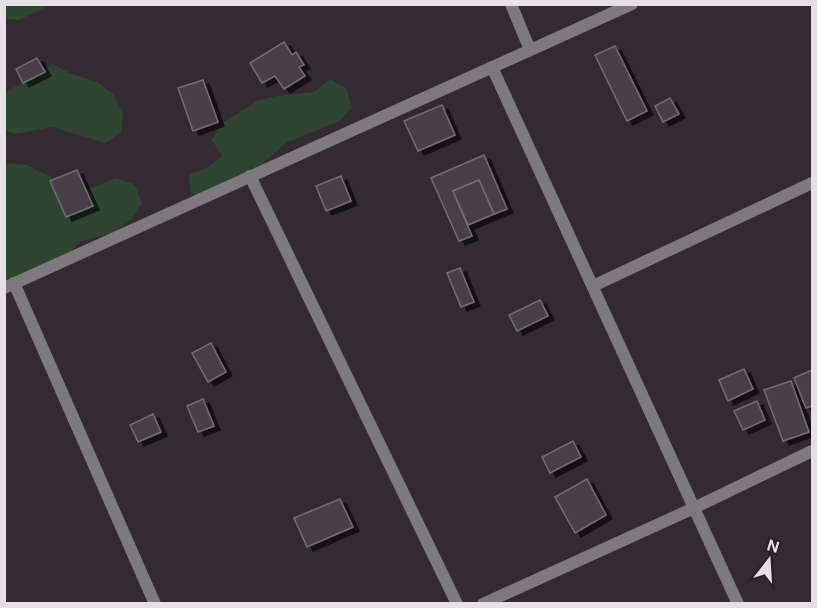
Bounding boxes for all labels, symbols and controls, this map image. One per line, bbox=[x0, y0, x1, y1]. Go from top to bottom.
north arrow bbox=[739, 530, 799, 590]
text: N bbox=[765, 534, 782, 558]

